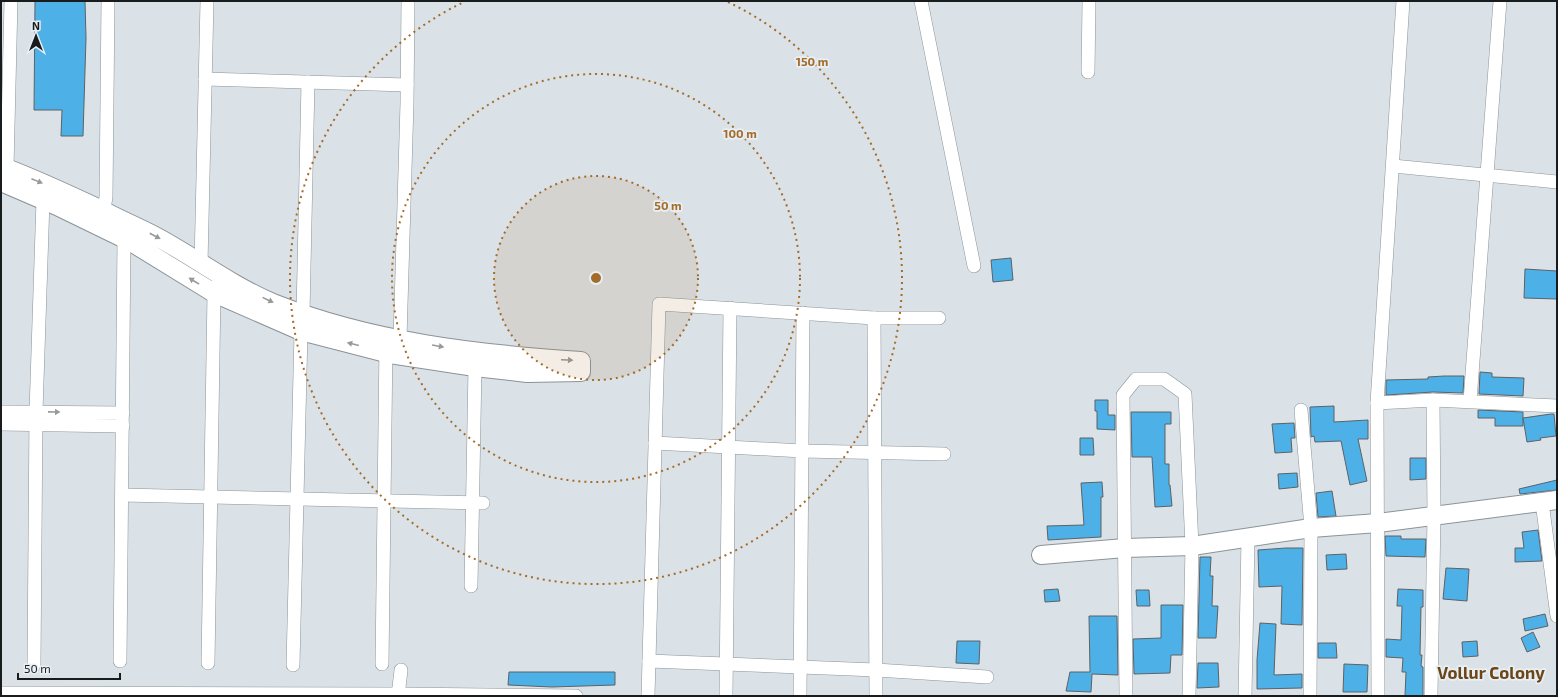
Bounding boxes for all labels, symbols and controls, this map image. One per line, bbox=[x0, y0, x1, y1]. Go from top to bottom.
north arrow bbox=[16, 16, 56, 56]
text: N bbox=[32, 19, 40, 32]
text: 150 m bbox=[796, 54, 828, 68]
text: 100 m bbox=[723, 126, 757, 140]
one-way arrow bbox=[32, 178, 43, 184]
text: 50 m bbox=[654, 198, 682, 212]
one-way arrow bbox=[149, 233, 161, 240]
centre of rings bbox=[589, 271, 603, 285]
one-way arrow bbox=[188, 277, 200, 284]
one-way arrow bbox=[262, 297, 274, 303]
one-way arrow bbox=[347, 341, 359, 347]
one-way arrow bbox=[432, 343, 444, 349]
one-way arrow bbox=[561, 356, 573, 363]
one-way arrow bbox=[48, 409, 60, 416]
scale bar bbox=[18, 655, 120, 681]
text: 50 m bbox=[24, 661, 51, 675]
district label: Vollur Colony bbox=[1437, 662, 1545, 683]

